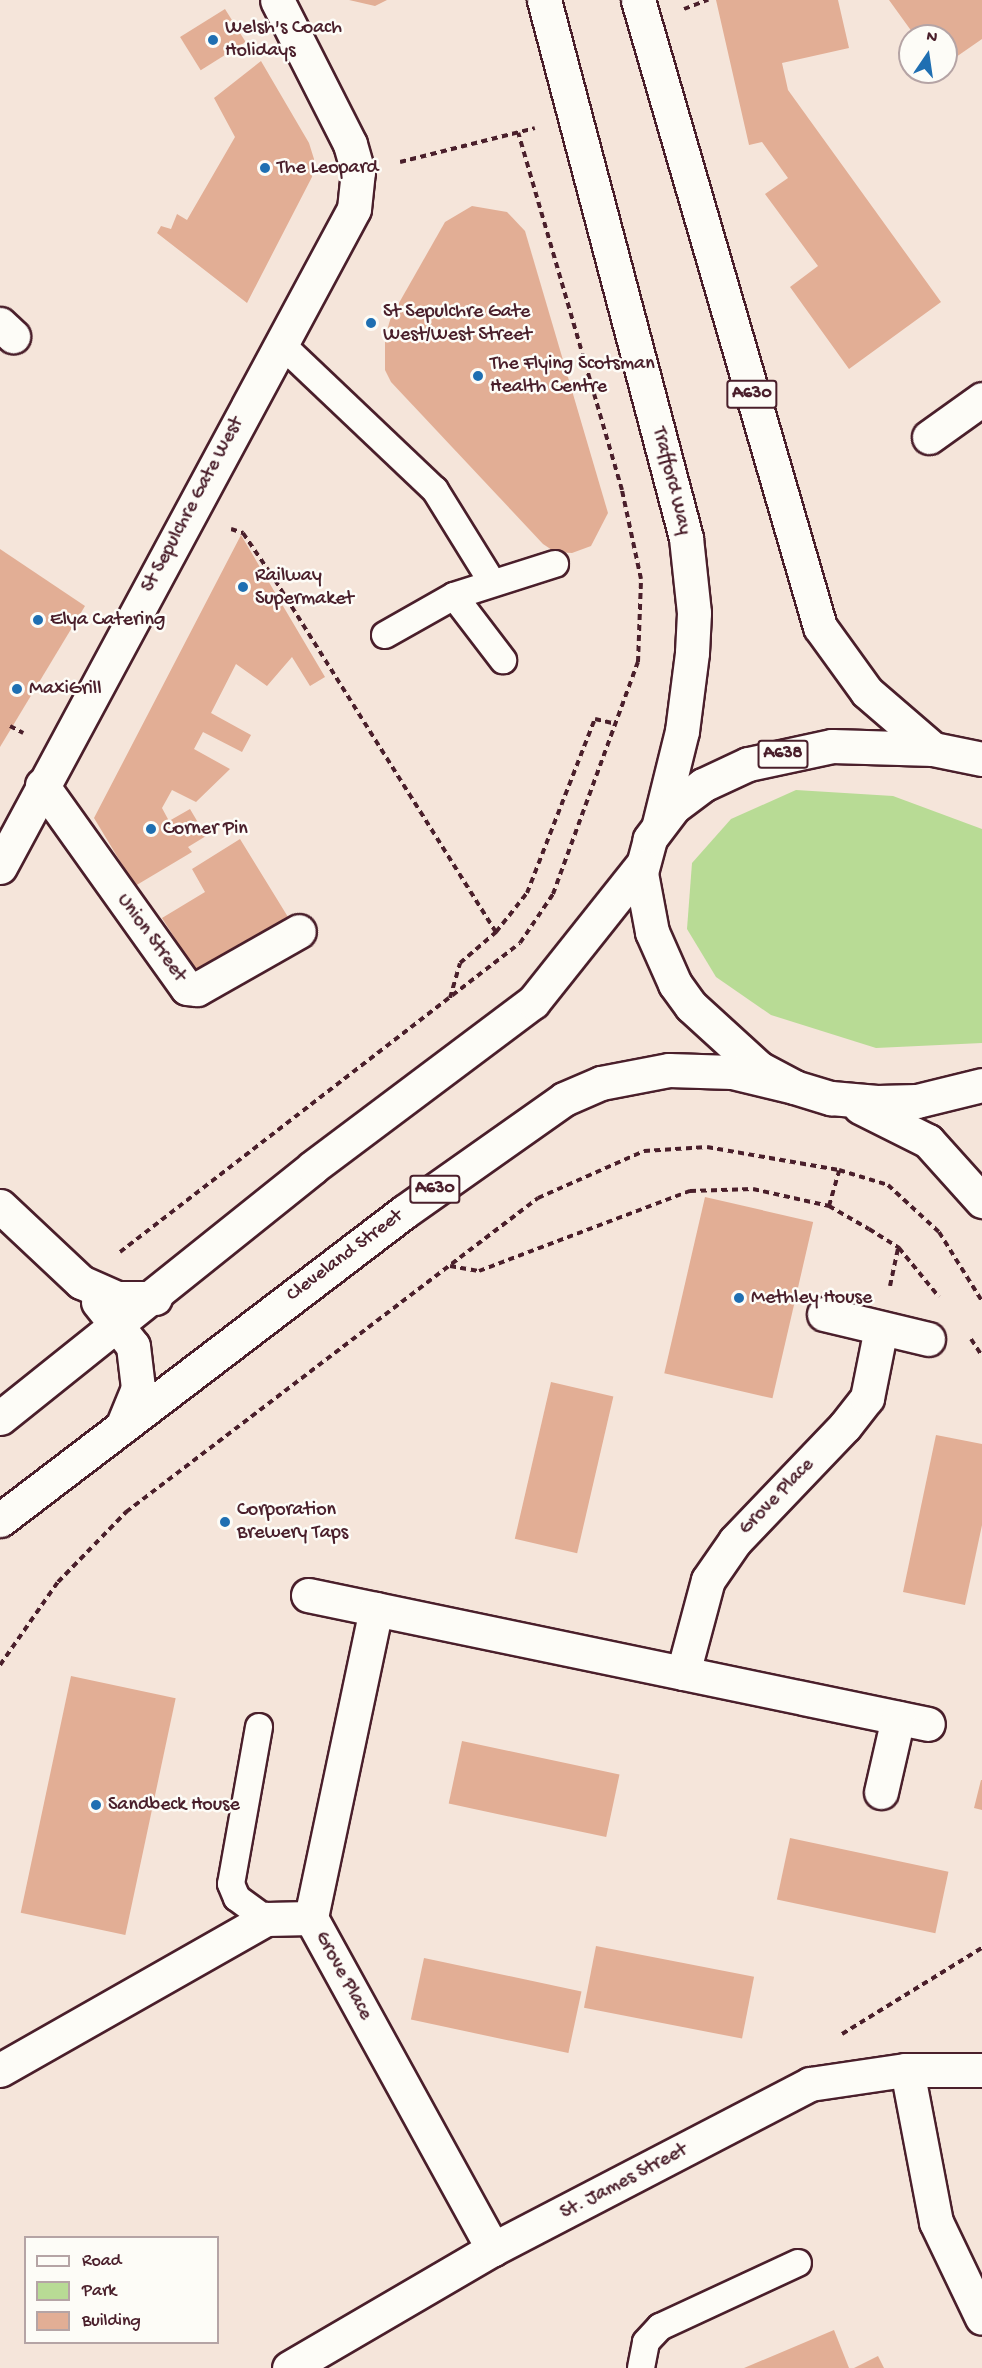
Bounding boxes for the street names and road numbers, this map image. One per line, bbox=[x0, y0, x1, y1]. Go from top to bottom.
road number: A630 bbox=[725, 379, 779, 409]
street label: St Sepulchre Gate West bbox=[137, 413, 249, 597]
street label: Trafford Way bbox=[646, 425, 696, 537]
road number: A638 bbox=[758, 739, 808, 769]
street label: Union Street bbox=[111, 889, 191, 987]
road number: A630 bbox=[408, 1174, 462, 1204]
street label: Cleveland Street bbox=[282, 1204, 408, 1308]
street label: Grove Place bbox=[734, 1454, 820, 1540]
street label: Grove Place bbox=[309, 1927, 377, 2025]
street label: St. James Street bbox=[557, 2139, 691, 2225]

